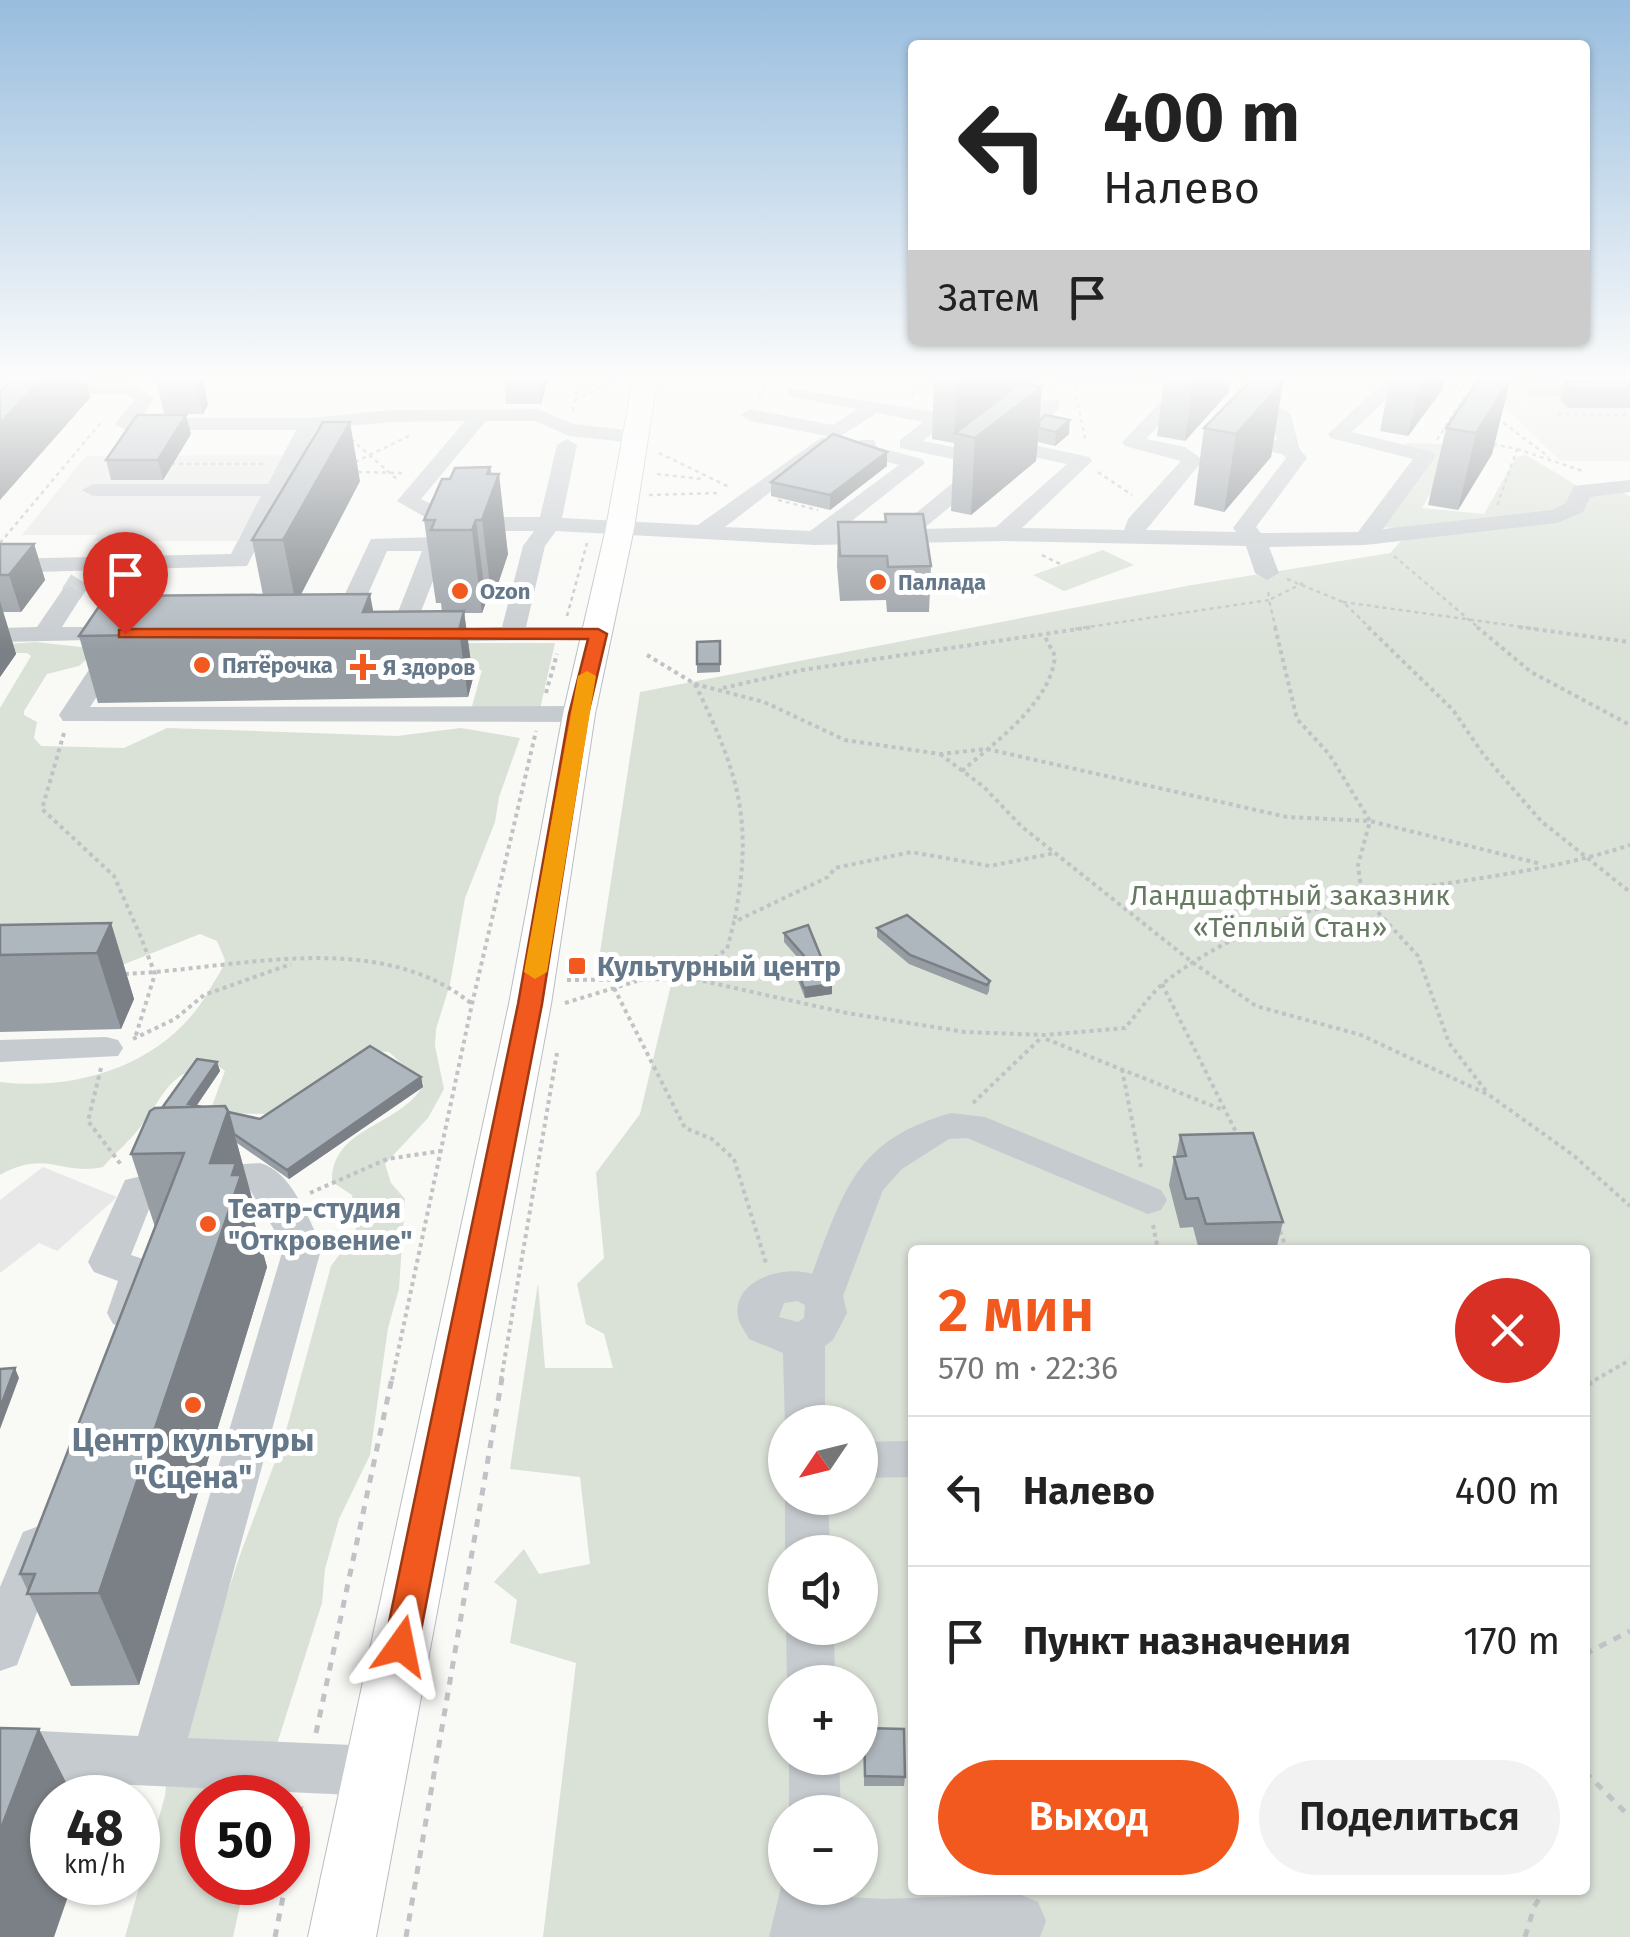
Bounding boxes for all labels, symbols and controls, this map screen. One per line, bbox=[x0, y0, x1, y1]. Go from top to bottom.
text: 400 m bbox=[1103, 76, 1300, 160]
icon: left bbox=[938, 80, 1068, 210]
text: Налево bbox=[1103, 161, 1260, 215]
icon: arrive bbox=[1060, 270, 1115, 325]
text: Затем bbox=[938, 275, 1040, 321]
pin bbox=[83, 532, 168, 635]
icon: arrive bbox=[98, 547, 153, 602]
place label: Паллада bbox=[898, 569, 986, 596]
marker: Паллада bbox=[867, 571, 889, 593]
place label: Ozon bbox=[480, 578, 530, 605]
marker: Ozon bbox=[449, 580, 471, 602]
place label: Пятёрочка bbox=[222, 652, 333, 679]
marker: Пятёрочка bbox=[191, 654, 213, 676]
place label: Я здоров bbox=[383, 654, 476, 681]
marker: Я здоров bbox=[352, 656, 374, 678]
park label: Ландшафтный заказник «Тёплый Стан» bbox=[1130, 879, 1450, 944]
place label: Культурный центр bbox=[597, 950, 841, 983]
marker: Культурный центр bbox=[566, 955, 588, 977]
place label: Театр-студия "Откровение" bbox=[228, 1192, 413, 1257]
marker: Театр-студия "Откровение" bbox=[197, 1213, 219, 1235]
text: 2 мин bbox=[938, 1275, 1094, 1347]
button: close bbox=[1455, 1278, 1560, 1383]
text: 570 m · 22:36 bbox=[938, 1349, 1118, 1387]
marker: Центр культуры "Сцена" bbox=[182, 1394, 204, 1416]
north arrow bbox=[768, 1405, 878, 1515]
map controls bbox=[768, 1405, 878, 1905]
place label: Центр культуры "Сцена" bbox=[72, 1421, 314, 1496]
icon: left bbox=[938, 1464, 993, 1519]
text: Налево bbox=[1023, 1468, 1155, 1514]
text: 400 m bbox=[1455, 1468, 1560, 1514]
button: sound bbox=[768, 1535, 878, 1645]
position arrow bbox=[349, 1594, 453, 1698]
icon: arrive bbox=[938, 1614, 993, 1669]
text: Пункт назначения bbox=[1023, 1618, 1351, 1664]
text: 170 m bbox=[1463, 1618, 1560, 1664]
button: + bbox=[768, 1665, 878, 1775]
button: Выход bbox=[938, 1760, 1239, 1875]
button: Поделиться bbox=[1259, 1760, 1560, 1875]
speed limit sign: 50 bbox=[180, 1775, 310, 1905]
button: − bbox=[768, 1795, 878, 1905]
text: 48 bbox=[66, 1798, 124, 1858]
text: km/h bbox=[64, 1850, 126, 1880]

